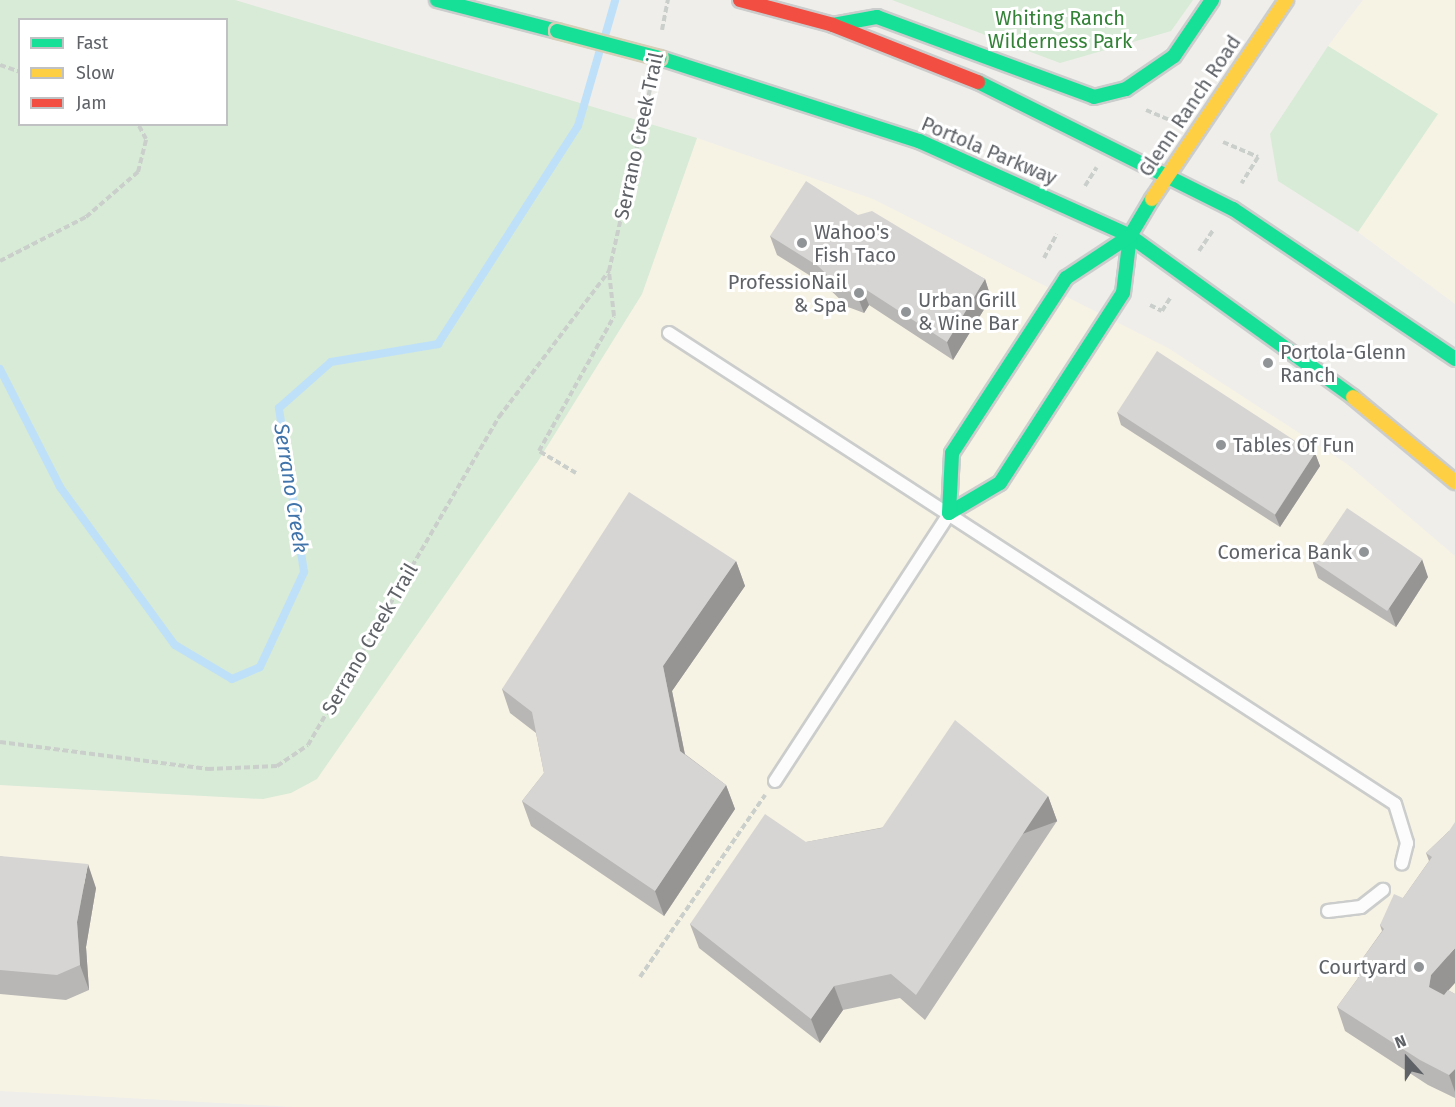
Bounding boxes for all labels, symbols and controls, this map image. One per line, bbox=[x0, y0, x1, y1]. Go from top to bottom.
park label: Whiting Ranch Wilderness Park bbox=[988, 7, 1132, 54]
legend bbox=[18, 18, 228, 126]
street label: Glenn Ranch Road bbox=[1134, 31, 1246, 181]
text: Fast bbox=[76, 32, 108, 54]
street label: Serrano Creek Trail bbox=[610, 50, 668, 222]
text: Slow bbox=[76, 62, 114, 84]
text: Jam bbox=[76, 92, 107, 114]
street label: Portola Parkway bbox=[918, 112, 1060, 190]
place label: Wahoo's Fish Taco bbox=[814, 220, 896, 267]
marker: Wahoo's Fish Taco bbox=[795, 236, 809, 250]
place label: ProfessioNail & Spa bbox=[728, 270, 847, 317]
marker: ProfessioNail & Spa bbox=[852, 286, 866, 300]
place label: Urban Grill & Wine Bar bbox=[918, 288, 1019, 335]
marker: Urban Grill & Wine Bar bbox=[899, 305, 913, 319]
place label: Portola-Glenn Ranch bbox=[1280, 340, 1406, 387]
marker: Portola-Glenn Ranch bbox=[1261, 356, 1275, 370]
water label: Serrano Creek bbox=[268, 421, 314, 555]
place label: Tables Of Fun bbox=[1233, 433, 1355, 457]
marker: Tables Of Fun bbox=[1214, 438, 1228, 452]
place label: Comerica Bank bbox=[1218, 540, 1352, 564]
marker: Comerica Bank bbox=[1357, 545, 1371, 559]
street label: Serrano Creek Trail bbox=[317, 559, 423, 719]
place label: Courtyard bbox=[1319, 955, 1407, 979]
marker: Courtyard bbox=[1412, 960, 1426, 974]
north arrow bbox=[1377, 1029, 1437, 1089]
text: N bbox=[1392, 1031, 1409, 1053]

